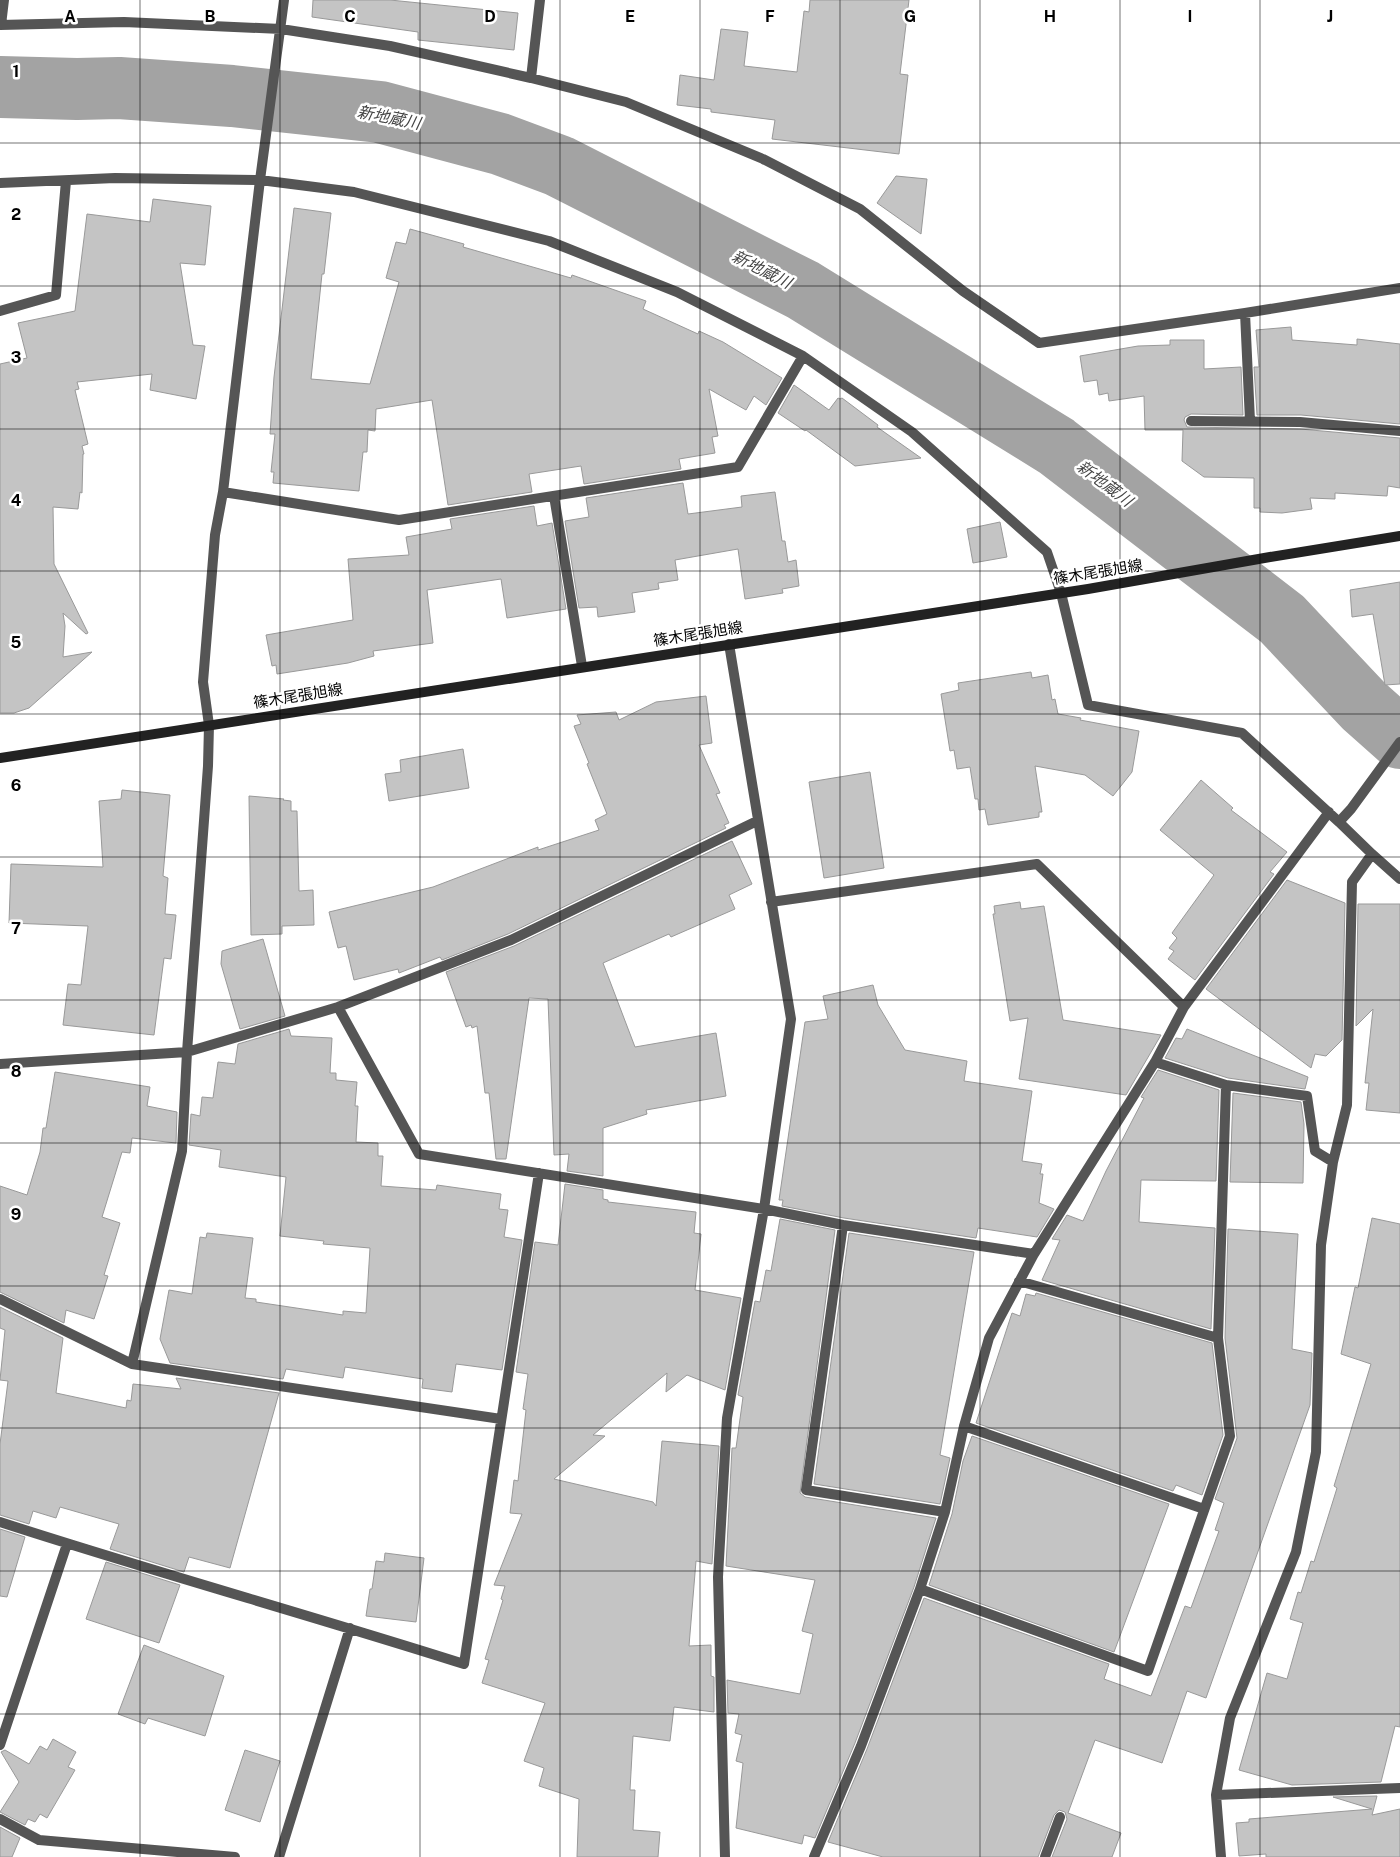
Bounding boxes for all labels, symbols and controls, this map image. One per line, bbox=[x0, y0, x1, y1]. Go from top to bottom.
text: A bbox=[64, 7, 76, 26]
text: B bbox=[205, 7, 216, 26]
text: C bbox=[344, 7, 356, 26]
text: D bbox=[484, 7, 496, 26]
text: E bbox=[625, 7, 635, 26]
text: F bbox=[765, 7, 775, 26]
text: G bbox=[904, 7, 916, 26]
text: H bbox=[1044, 7, 1056, 26]
text: I bbox=[1188, 7, 1192, 26]
text: J bbox=[1327, 7, 1333, 26]
text: 1 bbox=[13, 62, 19, 81]
water label: 新地蔵川 bbox=[356, 102, 424, 133]
text: 2 bbox=[11, 205, 21, 224]
water label: 新地蔵川 bbox=[729, 246, 796, 293]
text: 3 bbox=[11, 348, 21, 367]
water label: 新地蔵川 bbox=[1073, 457, 1138, 511]
text: 4 bbox=[11, 491, 22, 510]
street label: 篠木尾張旭線 bbox=[1052, 556, 1144, 587]
street label: 篠木尾張旭線 bbox=[652, 618, 744, 649]
text: 5 bbox=[11, 633, 22, 652]
street label: 篠木尾張旭線 bbox=[252, 680, 344, 711]
text: 6 bbox=[11, 776, 21, 795]
text: 7 bbox=[11, 919, 21, 938]
text: 8 bbox=[11, 1062, 22, 1081]
text: 9 bbox=[11, 1205, 21, 1224]

